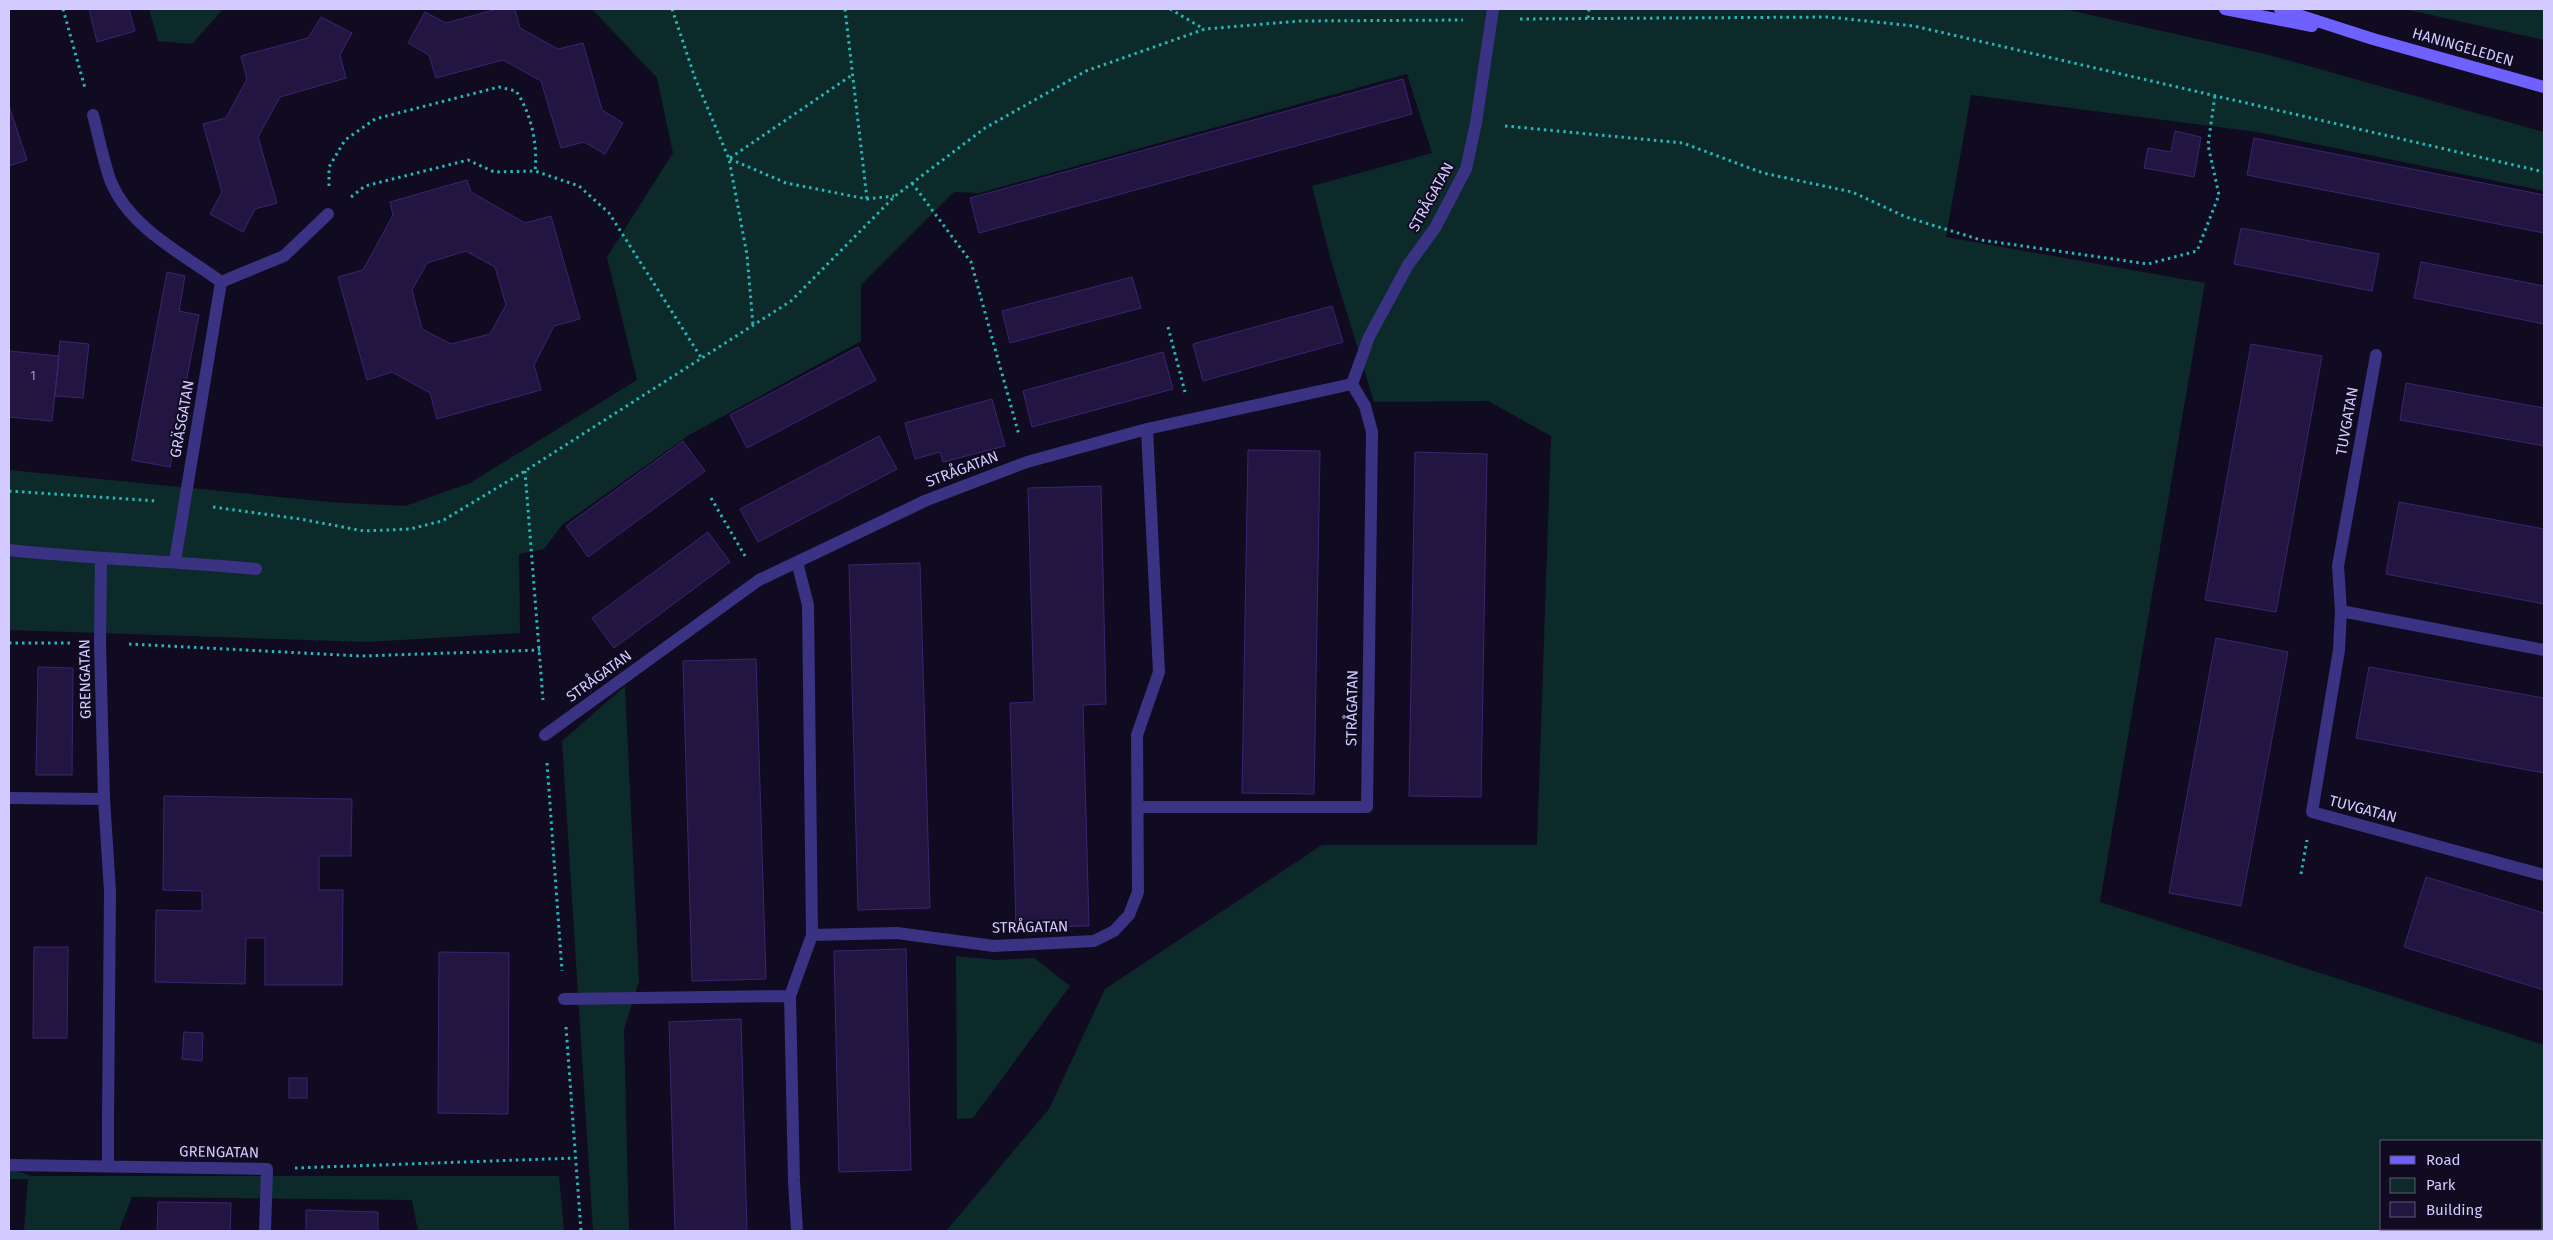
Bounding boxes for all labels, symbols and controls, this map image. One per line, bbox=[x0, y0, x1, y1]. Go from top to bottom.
street label: HANINGELEDEN bbox=[2410, 24, 2516, 70]
street label: STRÅGATAN bbox=[1405, 159, 1457, 235]
house number: 1 bbox=[30, 369, 36, 383]
street label: GRÄSGATAN bbox=[166, 379, 198, 459]
street label: TUVGATAN bbox=[2332, 385, 2362, 457]
street label: STRÅGATAN bbox=[923, 447, 1001, 491]
street label: GRENGATAN bbox=[75, 639, 95, 719]
street label: STRÅGATAN bbox=[563, 646, 635, 706]
street label: STRÅGATAN bbox=[1342, 670, 1362, 746]
street label: TUVGATAN bbox=[2327, 791, 2399, 827]
street label: STRÅGATAN bbox=[992, 917, 1068, 937]
legend bbox=[2380, 1140, 2543, 1230]
street label: GRENGATAN bbox=[179, 1142, 259, 1162]
text: Road bbox=[2426, 1151, 2461, 1169]
text: Park bbox=[2426, 1176, 2456, 1194]
text: Building bbox=[2426, 1201, 2482, 1219]

